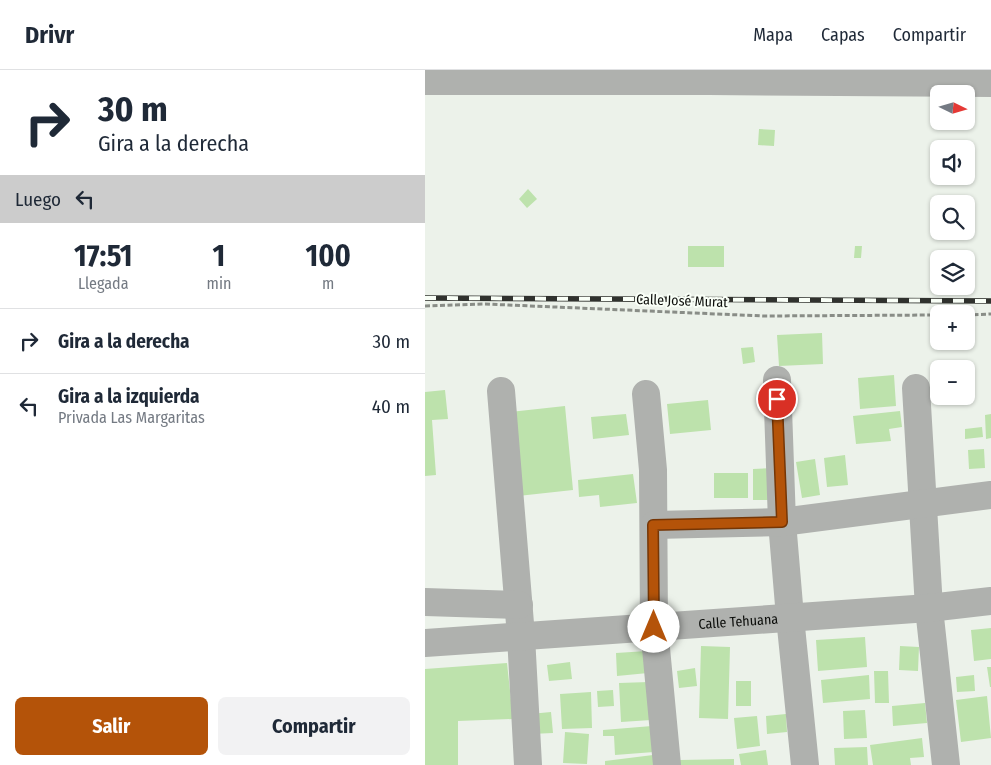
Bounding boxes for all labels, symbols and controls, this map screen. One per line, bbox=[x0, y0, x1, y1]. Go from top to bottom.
text: Drivr bbox=[25, 21, 74, 49]
text: Mapa bbox=[753, 24, 793, 46]
text: Capas bbox=[821, 24, 865, 46]
text: Compartir bbox=[893, 24, 966, 46]
north arrow bbox=[930, 85, 975, 130]
map controls bbox=[930, 85, 975, 405]
text: 30 m bbox=[98, 88, 168, 130]
icon: right bbox=[15, 90, 80, 155]
text: Gira a la derecha bbox=[98, 130, 249, 157]
button: sound bbox=[930, 140, 975, 185]
icon: left bbox=[71, 185, 99, 213]
text: Luego bbox=[15, 188, 61, 211]
button: search bbox=[930, 195, 975, 240]
text: 17:51 bbox=[74, 238, 132, 274]
text: 1 bbox=[213, 238, 225, 274]
text: 100 bbox=[305, 238, 351, 274]
button: layers bbox=[930, 250, 975, 295]
text: Llegada bbox=[78, 274, 129, 293]
text: min bbox=[207, 274, 231, 293]
text: m bbox=[322, 274, 334, 293]
street label: Calle José Murat bbox=[636, 291, 729, 311]
button: + bbox=[930, 305, 975, 350]
icon: right bbox=[15, 327, 43, 355]
text: Gira a la derecha bbox=[58, 330, 190, 353]
text: 30 m bbox=[372, 330, 410, 353]
button: − bbox=[930, 360, 975, 405]
pin bbox=[756, 378, 798, 420]
text: Gira a la izquierda bbox=[58, 385, 200, 408]
icon: arrive bbox=[763, 385, 791, 413]
icon: left bbox=[15, 392, 43, 420]
text: 40 m bbox=[372, 395, 410, 418]
text: Privada Las Margaritas bbox=[58, 408, 205, 427]
position arrow bbox=[627, 600, 679, 652]
street label: Calle Tehuana bbox=[698, 610, 779, 632]
button: Salir bbox=[15, 697, 208, 755]
button: Compartir bbox=[218, 697, 410, 755]

